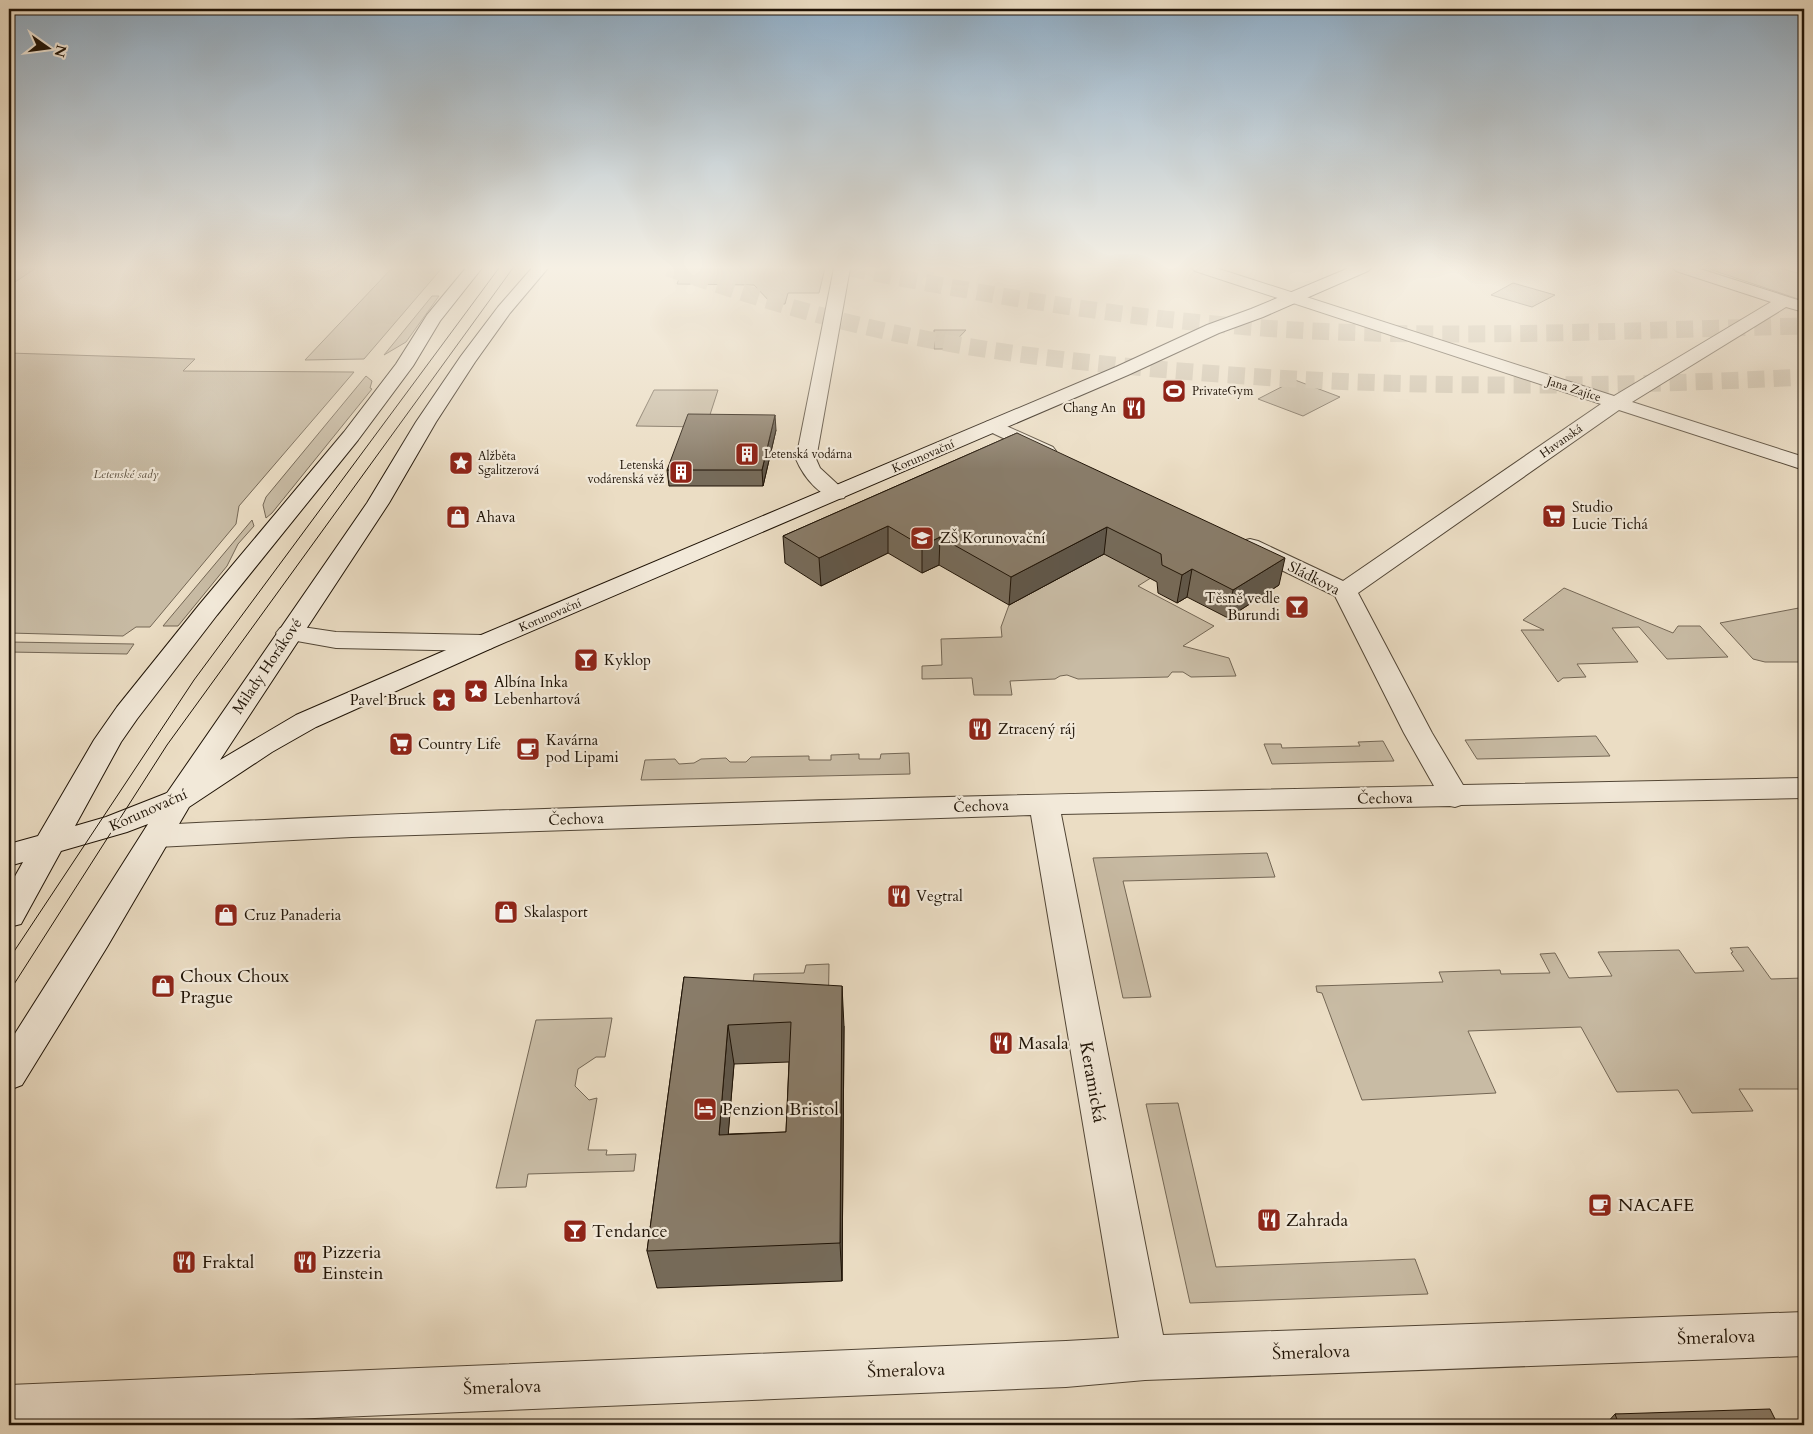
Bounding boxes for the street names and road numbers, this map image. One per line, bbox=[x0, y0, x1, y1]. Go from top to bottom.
street label: Jana Zajíce bbox=[1543, 372, 1603, 405]
street label: Havanská bbox=[1536, 420, 1586, 462]
street label: Korunovační bbox=[889, 435, 957, 476]
street label: Sládkova bbox=[1285, 556, 1344, 600]
street label: Korunovační bbox=[516, 594, 584, 635]
street label: Milady Horákové bbox=[227, 614, 307, 718]
street label: Korunovační bbox=[106, 784, 190, 836]
street label: Čechova bbox=[1357, 788, 1413, 808]
street label: Čechova bbox=[953, 795, 1010, 817]
street label: Čechova bbox=[548, 808, 605, 830]
street label: Keramická bbox=[1073, 1040, 1112, 1125]
street label: Šmeralova bbox=[1677, 1324, 1756, 1351]
street label: Šmeralova bbox=[1272, 1339, 1351, 1366]
street label: Šmeralova bbox=[867, 1357, 946, 1384]
street label: Šmeralova bbox=[463, 1374, 542, 1401]

